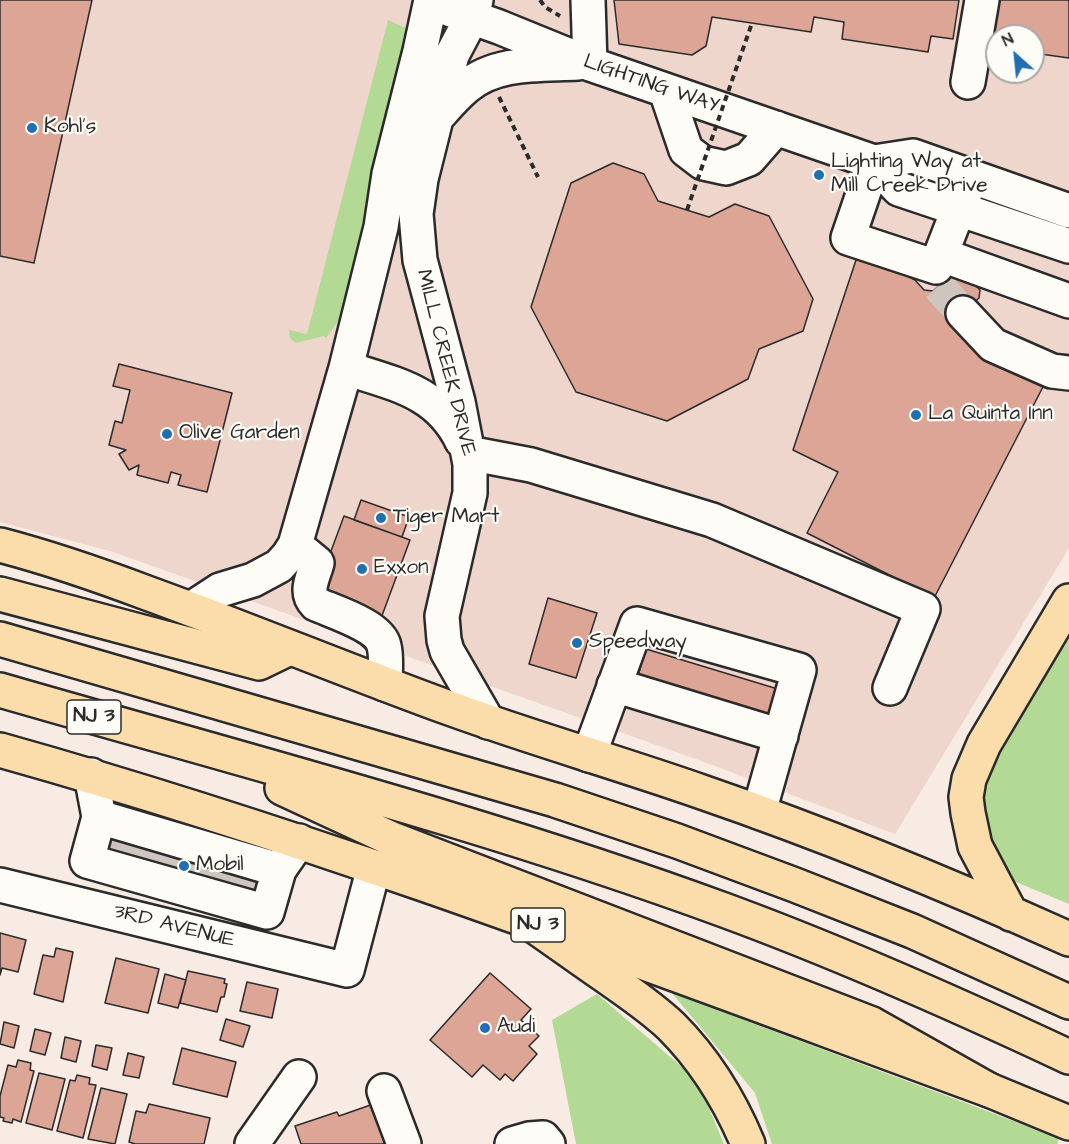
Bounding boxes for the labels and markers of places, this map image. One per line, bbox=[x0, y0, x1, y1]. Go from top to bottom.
place label: Kohl's bbox=[44, 115, 96, 141]
marker: Kohl's bbox=[25, 121, 39, 135]
place label: Lighting Way at Mill Creek Drive bbox=[831, 150, 988, 200]
marker: Lighting Way at Mill Creek Drive bbox=[812, 168, 826, 182]
place label: La Quinta Inn bbox=[928, 402, 1053, 428]
marker: La Quinta Inn bbox=[909, 408, 923, 422]
place label: Olive Garden bbox=[179, 421, 300, 447]
marker: Olive Garden bbox=[160, 427, 174, 441]
place label: Tiger Mart bbox=[393, 505, 500, 531]
marker: Tiger Mart bbox=[374, 511, 388, 525]
place label: Exxon bbox=[374, 556, 429, 582]
marker: Exxon bbox=[355, 562, 369, 576]
place label: Speedway bbox=[589, 630, 687, 656]
marker: Speedway bbox=[570, 636, 584, 650]
place label: Mobil bbox=[196, 853, 243, 879]
marker: Mobil bbox=[177, 859, 191, 873]
place label: Audi bbox=[497, 1015, 535, 1041]
marker: Audi bbox=[478, 1021, 492, 1035]

